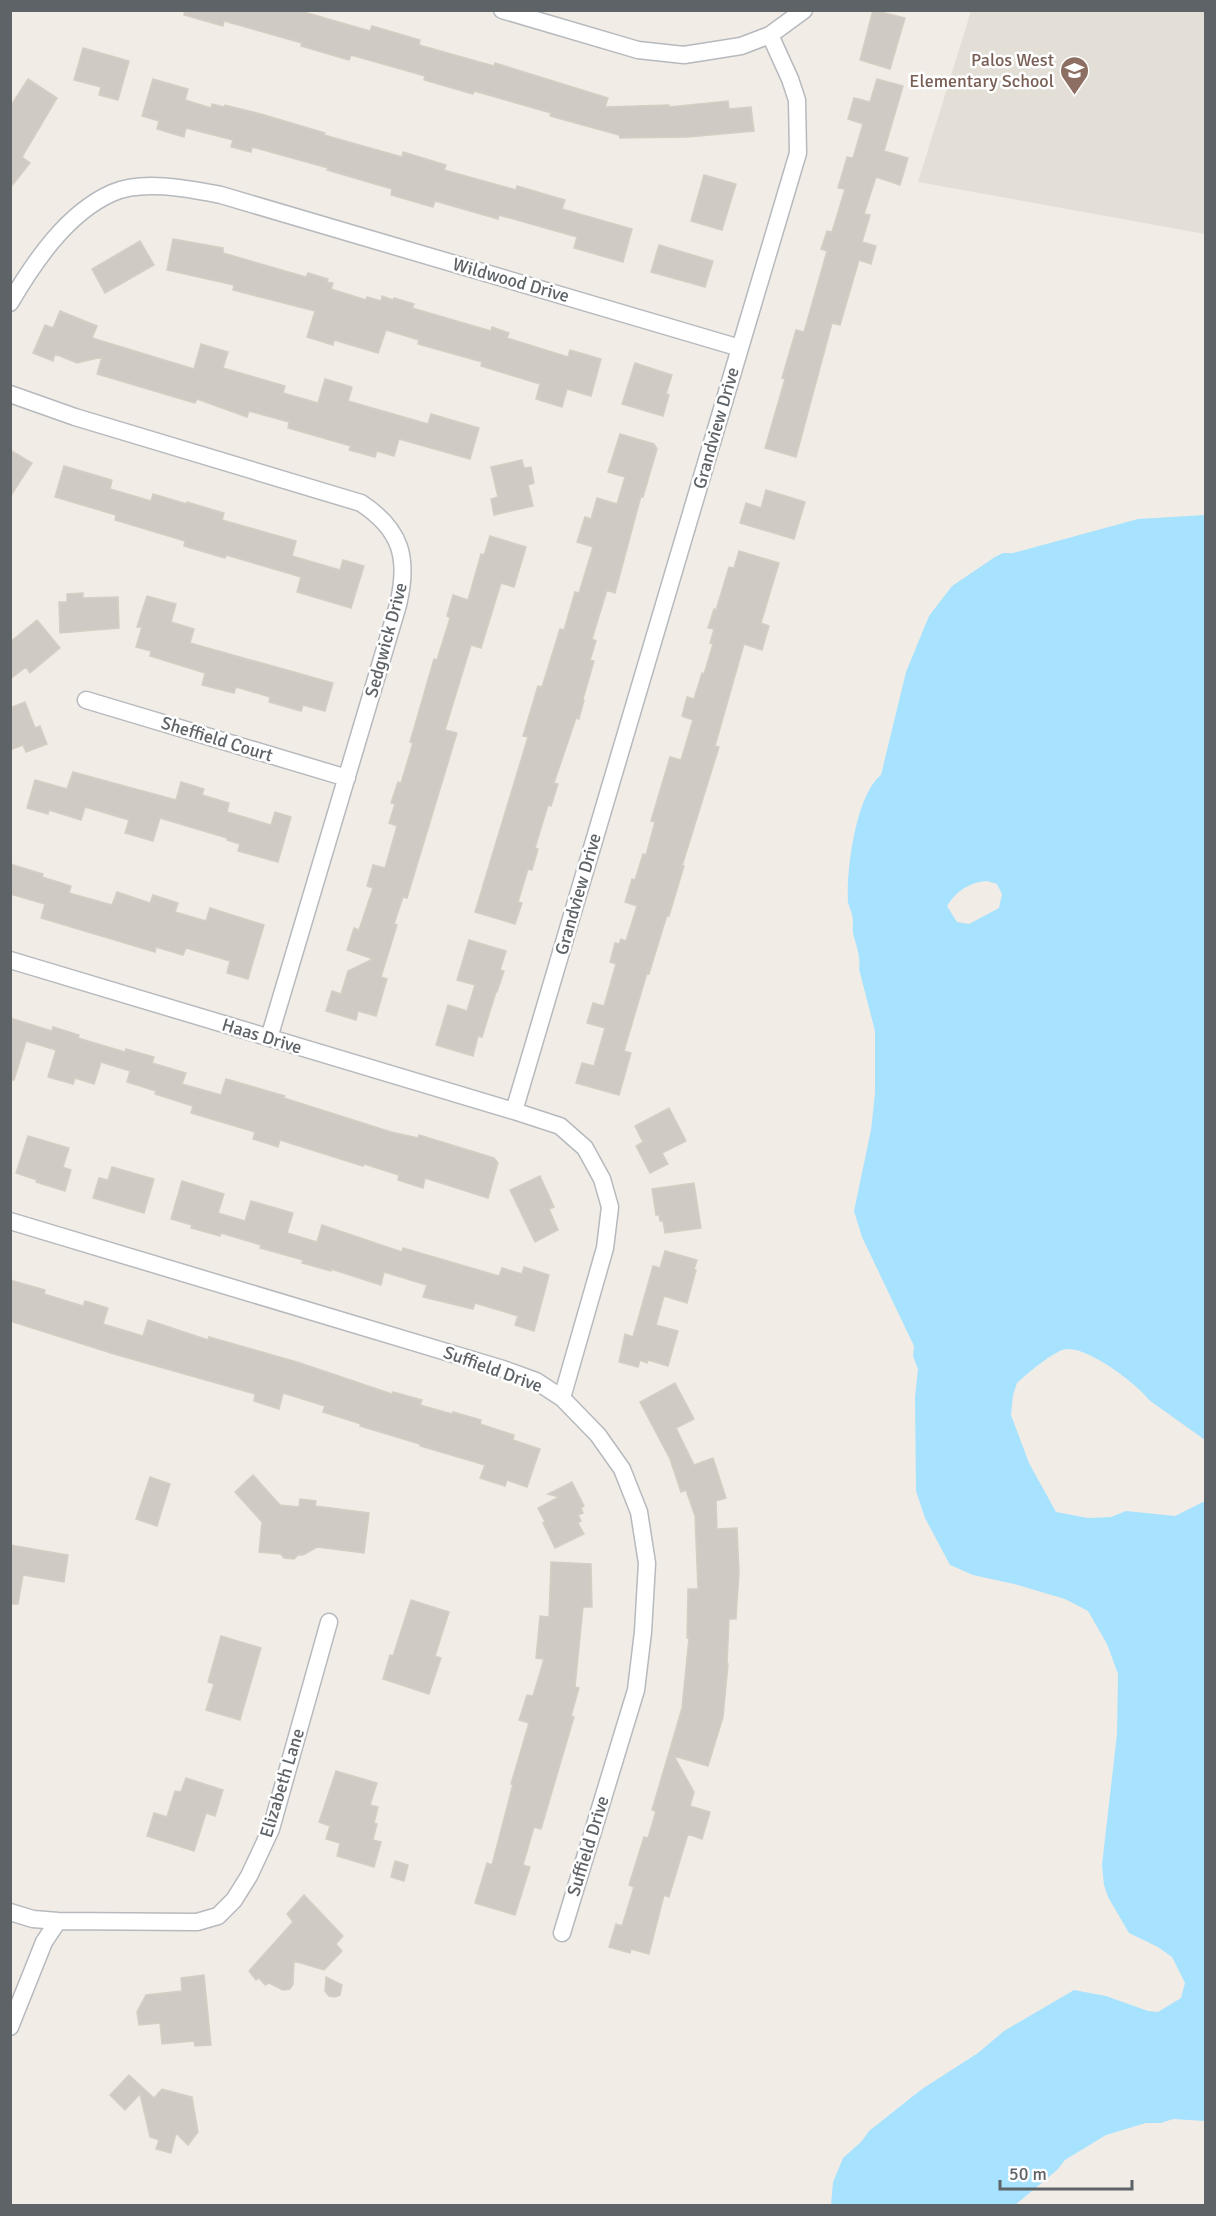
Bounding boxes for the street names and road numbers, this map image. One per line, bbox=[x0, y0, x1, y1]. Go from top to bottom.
street label: Wildwood Drive bbox=[450, 253, 572, 307]
street label: Grandview Drive bbox=[688, 365, 744, 491]
street label: Sedgwick Drive bbox=[360, 580, 412, 700]
street label: Sheffield Court bbox=[158, 712, 276, 766]
street label: Grandview Drive bbox=[550, 831, 606, 957]
street label: Haas Drive bbox=[219, 1013, 305, 1059]
street label: Suffield Drive bbox=[440, 1341, 546, 1397]
street label: Elizabeth Lane bbox=[255, 1726, 309, 1840]
street label: Suffield Drive bbox=[562, 1793, 614, 1899]

